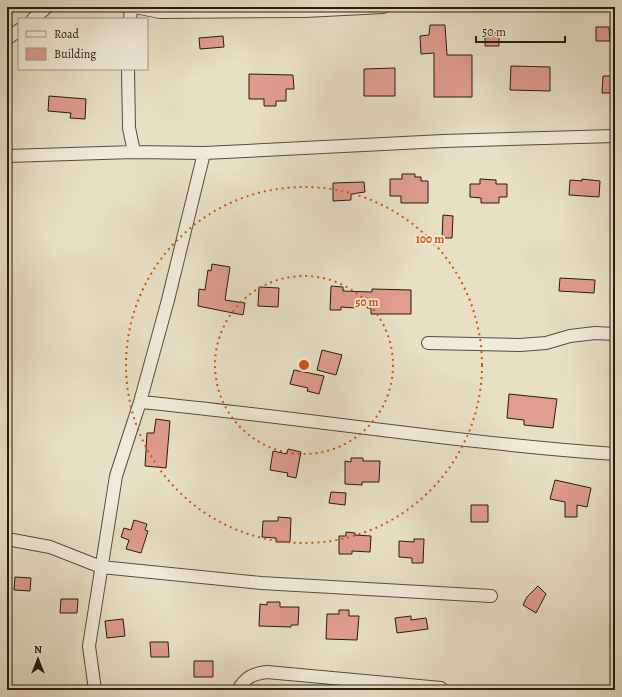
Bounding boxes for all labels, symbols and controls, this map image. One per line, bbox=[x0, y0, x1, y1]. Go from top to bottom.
legend bbox=[18, 18, 148, 70]
scale bar bbox=[476, 18, 565, 44]
text: 50 m bbox=[482, 24, 506, 40]
text: Road bbox=[54, 26, 80, 42]
text: Building bbox=[54, 46, 96, 62]
text: 100 m bbox=[416, 231, 444, 247]
text: 50 m bbox=[355, 294, 379, 310]
centre of rings bbox=[297, 358, 311, 372]
north arrow bbox=[18, 639, 58, 679]
text: N bbox=[34, 642, 42, 657]

